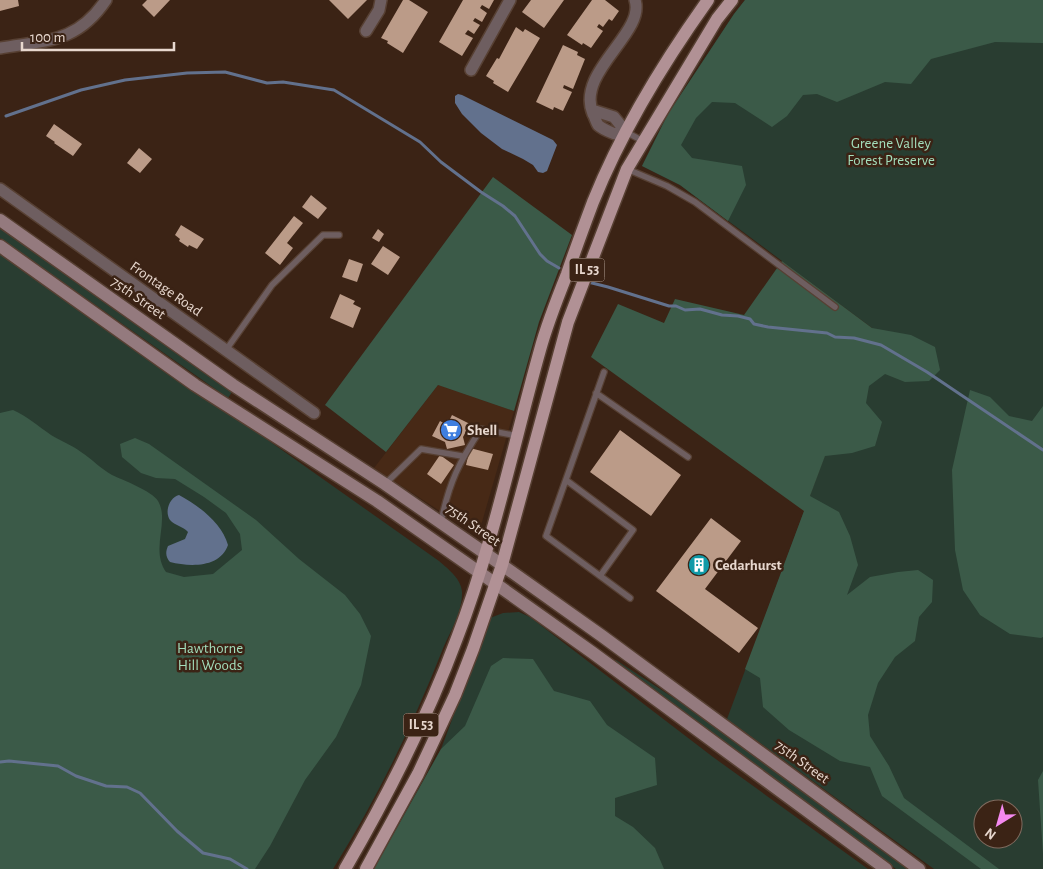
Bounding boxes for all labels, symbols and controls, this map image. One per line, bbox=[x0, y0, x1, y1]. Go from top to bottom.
scale bar bbox=[22, 20, 175, 52]
text: 100 m bbox=[30, 30, 65, 45]
park label: Greene Valley Forest Preserve bbox=[847, 136, 935, 168]
road number: IL 53 bbox=[570, 258, 604, 282]
street label: Frontage Road bbox=[127, 259, 205, 319]
street label: 75th Street bbox=[108, 274, 168, 322]
supermarket icon: Shell bbox=[439, 418, 463, 442]
place label: Shell bbox=[467, 423, 497, 438]
street label: 75th Street bbox=[443, 501, 503, 549]
building icon: Cedarhurst bbox=[687, 553, 711, 577]
place label: Cedarhurst bbox=[715, 558, 781, 573]
park label: Hawthorne Hill Woods bbox=[177, 641, 243, 673]
road number: IL 53 bbox=[404, 714, 438, 736]
street label: 75th Street bbox=[772, 737, 832, 787]
north arrow bbox=[973, 799, 1023, 849]
text: N bbox=[983, 825, 999, 842]

